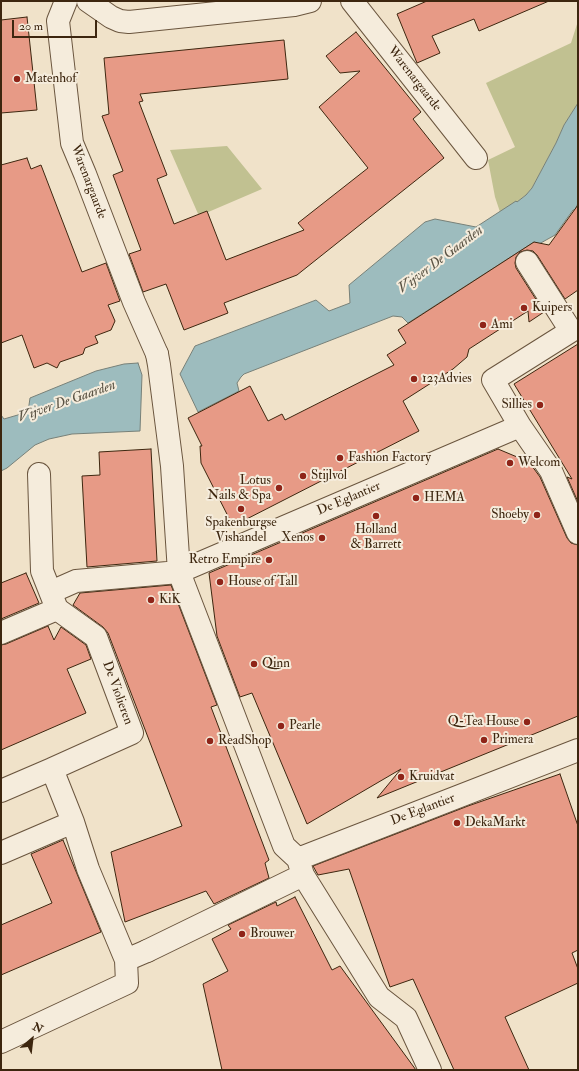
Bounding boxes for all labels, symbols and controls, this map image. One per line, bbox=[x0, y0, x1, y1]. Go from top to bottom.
scale bar bbox=[14, 12, 99, 38]
text: 20 m bbox=[19, 19, 43, 34]
street label: Warenargaarde bbox=[384, 43, 444, 115]
place label: Matenhof bbox=[25, 71, 76, 87]
marker: Matenhof bbox=[12, 74, 22, 84]
street label: Warenargaarde bbox=[67, 143, 109, 221]
water label: Vijver De Gaarden bbox=[395, 223, 487, 297]
place label: Kuipers bbox=[532, 300, 572, 316]
marker: Kuipers bbox=[519, 303, 529, 313]
place label: Ami bbox=[491, 317, 513, 333]
marker: Ami bbox=[478, 320, 488, 330]
place label: 123Advies bbox=[422, 371, 472, 387]
marker: 123Advies bbox=[409, 374, 419, 384]
water label: Vijver De Gaarden bbox=[16, 377, 118, 427]
place label: Sillies bbox=[501, 397, 532, 413]
marker: Sillies bbox=[535, 400, 545, 410]
place label: Fashion Factory bbox=[348, 450, 431, 466]
marker: Fashion Factory bbox=[335, 453, 345, 463]
place label: Welcom bbox=[518, 455, 560, 471]
marker: Welcom bbox=[505, 458, 515, 468]
place label: Stijlvol bbox=[311, 468, 347, 484]
marker: Stijlvol bbox=[298, 471, 308, 481]
place label: Lotus Nails & Spa bbox=[208, 473, 271, 504]
street label: De Eglantier bbox=[315, 479, 383, 519]
marker: Lotus Nails & Spa bbox=[274, 483, 284, 493]
place label: HEMA bbox=[424, 490, 465, 506]
marker: HEMA bbox=[411, 493, 421, 503]
marker: Spakenburgse Vishandel bbox=[236, 504, 246, 514]
place label: Shoeby bbox=[491, 507, 529, 523]
marker: Shoeby bbox=[532, 510, 542, 520]
marker: Holland & Barrett bbox=[371, 511, 381, 521]
place label: Spakenburgse Vishandel bbox=[205, 515, 277, 546]
place label: Holland & Barrett bbox=[351, 522, 401, 553]
place label: Xenos bbox=[281, 530, 314, 546]
marker: Xenos bbox=[317, 533, 327, 543]
place label: Retro Empire bbox=[189, 552, 261, 568]
marker: Retro Empire bbox=[264, 555, 274, 565]
place label: House of Tall bbox=[228, 574, 298, 590]
marker: House of Tall bbox=[215, 577, 225, 587]
place label: KiK bbox=[159, 592, 181, 608]
marker: KiK bbox=[146, 595, 156, 605]
place label: Qinn bbox=[262, 656, 290, 672]
street label: De Violieren bbox=[98, 659, 136, 727]
marker: Qinn bbox=[249, 659, 259, 669]
place label: Q-Tea House bbox=[448, 714, 519, 730]
marker: Q-Tea House bbox=[522, 717, 532, 727]
place label: Pearle bbox=[289, 718, 321, 734]
marker: Pearle bbox=[276, 721, 286, 731]
place label: Primera bbox=[492, 732, 533, 748]
place label: ReadShop bbox=[218, 733, 271, 749]
marker: Primera bbox=[479, 735, 489, 745]
marker: ReadShop bbox=[205, 736, 215, 746]
place label: Kruidvat bbox=[409, 769, 455, 785]
marker: Kruidvat bbox=[396, 772, 406, 782]
street label: De Eglantier bbox=[389, 791, 457, 829]
place label: DekaMarkt bbox=[465, 815, 526, 831]
marker: DekaMarkt bbox=[452, 818, 462, 828]
place label: Brouwer bbox=[250, 926, 294, 942]
marker: Brouwer bbox=[237, 929, 247, 939]
north arrow bbox=[12, 1019, 52, 1059]
text: N bbox=[30, 1020, 45, 1036]

